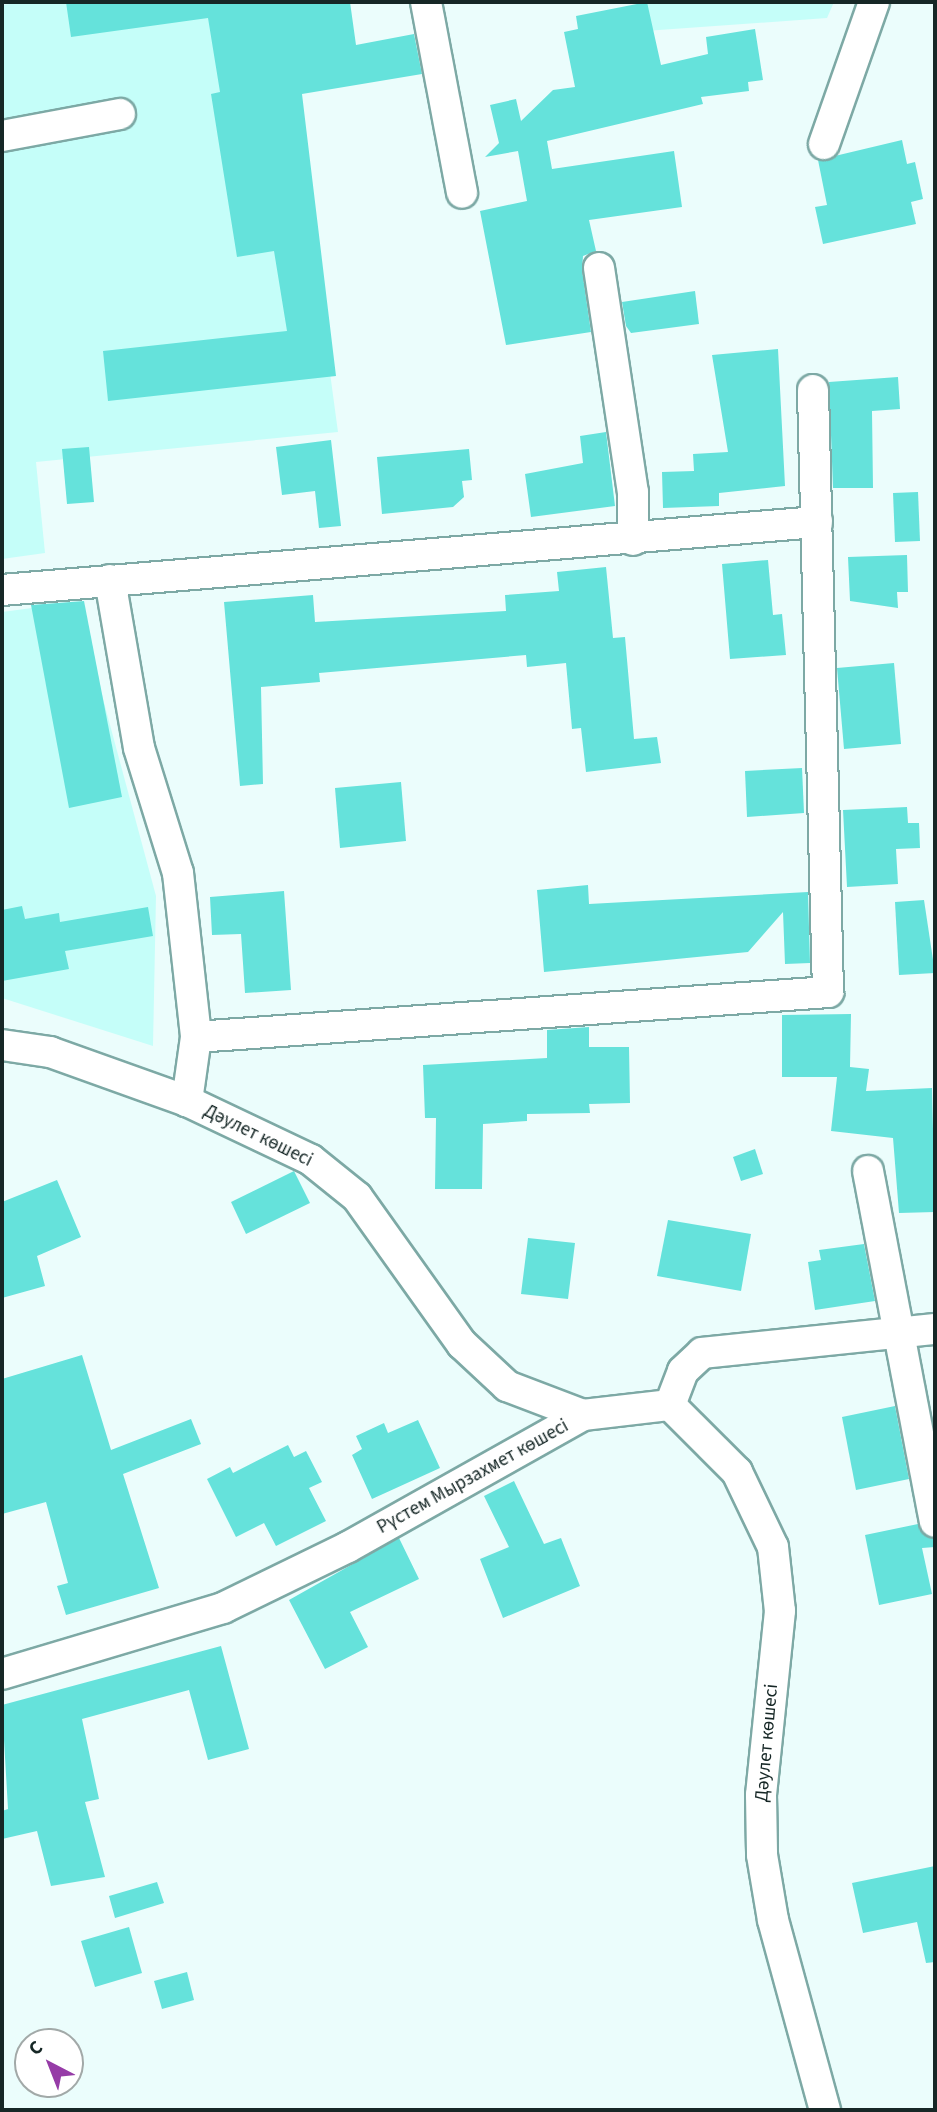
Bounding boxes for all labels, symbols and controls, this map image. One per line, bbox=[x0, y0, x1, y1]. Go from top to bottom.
street label: Дәулет көшесі bbox=[200, 1100, 316, 1172]
street label: Рүстем Мырзахмет көшесі bbox=[373, 1415, 573, 1539]
street label: Дәулет көшесі bbox=[750, 1683, 784, 1803]
north arrow bbox=[14, 2028, 84, 2098]
text: С bbox=[23, 2035, 49, 2062]

